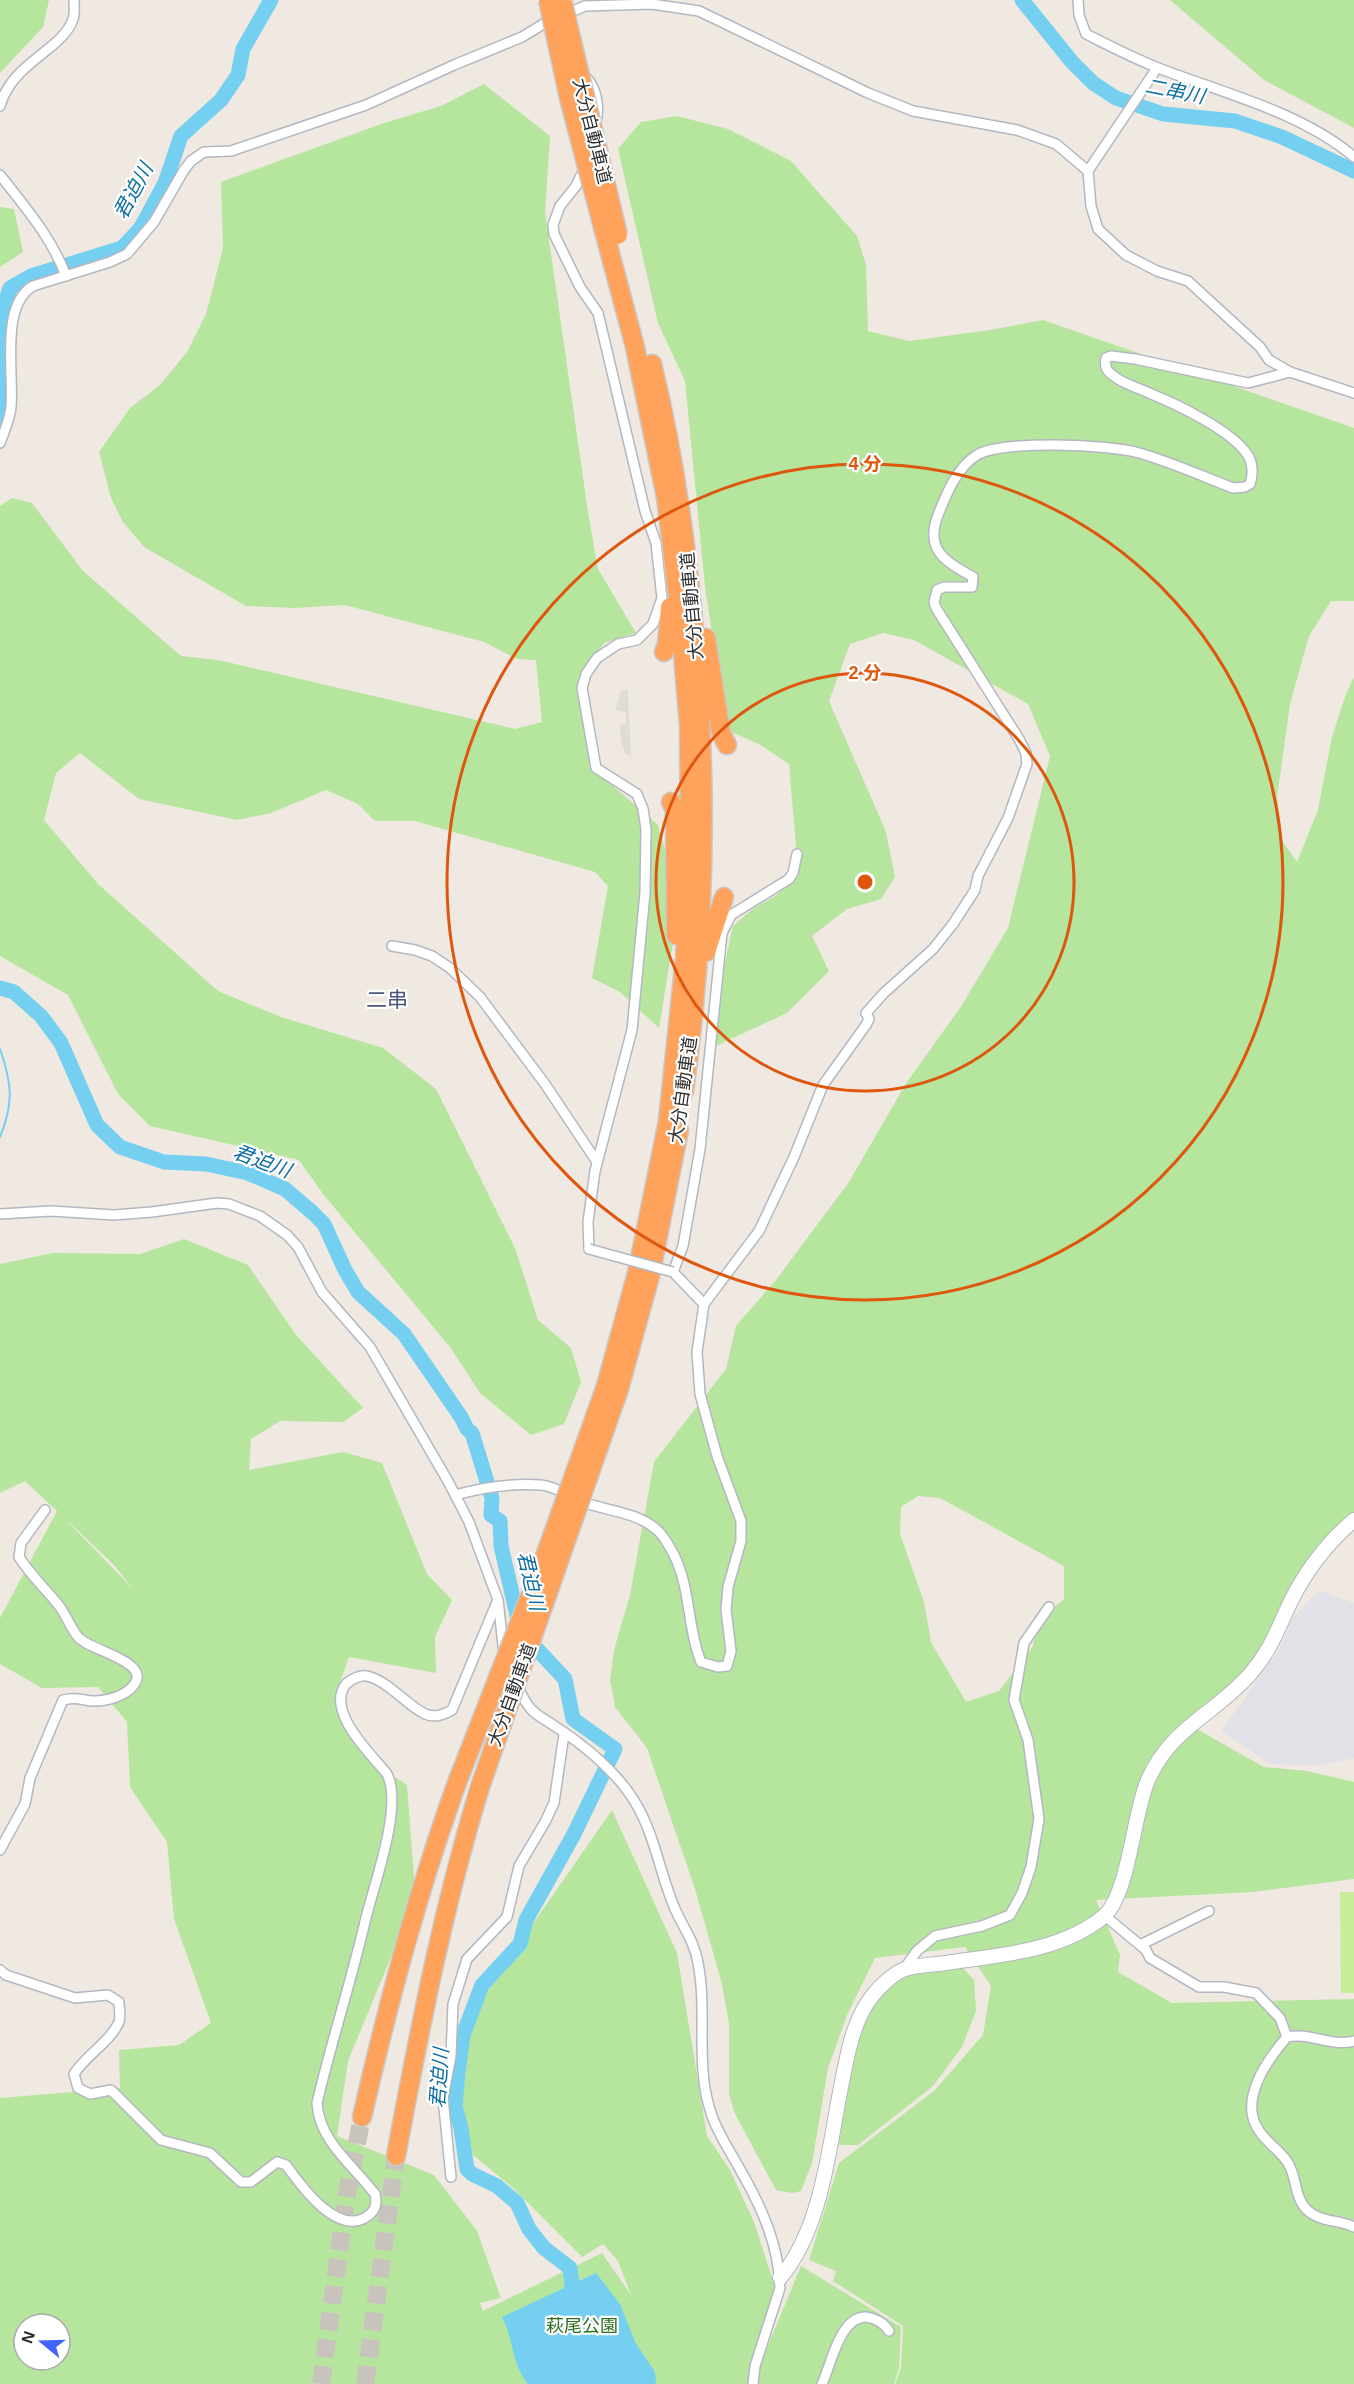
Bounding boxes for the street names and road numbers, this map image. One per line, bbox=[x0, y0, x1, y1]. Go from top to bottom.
street label: 大分自動車道 bbox=[569, 76, 615, 186]
street label: 大分自動車道 bbox=[677, 551, 707, 661]
street label: 大分自動車道 bbox=[666, 1035, 700, 1145]
street label: 大分自動車道 bbox=[484, 1641, 540, 1749]

